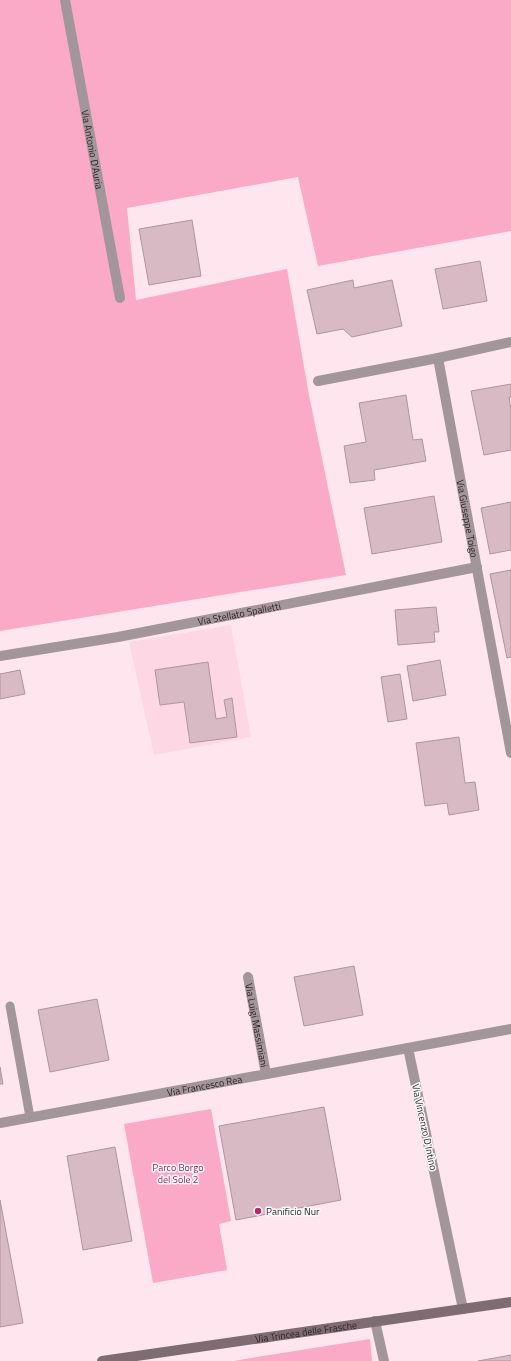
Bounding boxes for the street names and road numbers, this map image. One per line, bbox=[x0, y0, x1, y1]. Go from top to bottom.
street label: Via Antonio D'Auria bbox=[77, 109, 107, 191]
street label: Via Giuseppe Toigo bbox=[453, 479, 482, 559]
street label: Via Stellato Spalletti bbox=[196, 598, 282, 629]
street label: Via Luigi Massimiani bbox=[241, 982, 272, 1069]
street label: Via Francesco Rea bbox=[166, 1072, 243, 1100]
street label: Via Vincenzo D'Intino bbox=[408, 1083, 441, 1172]
street label: Via Trincea delle Frasche bbox=[254, 1317, 358, 1347]

